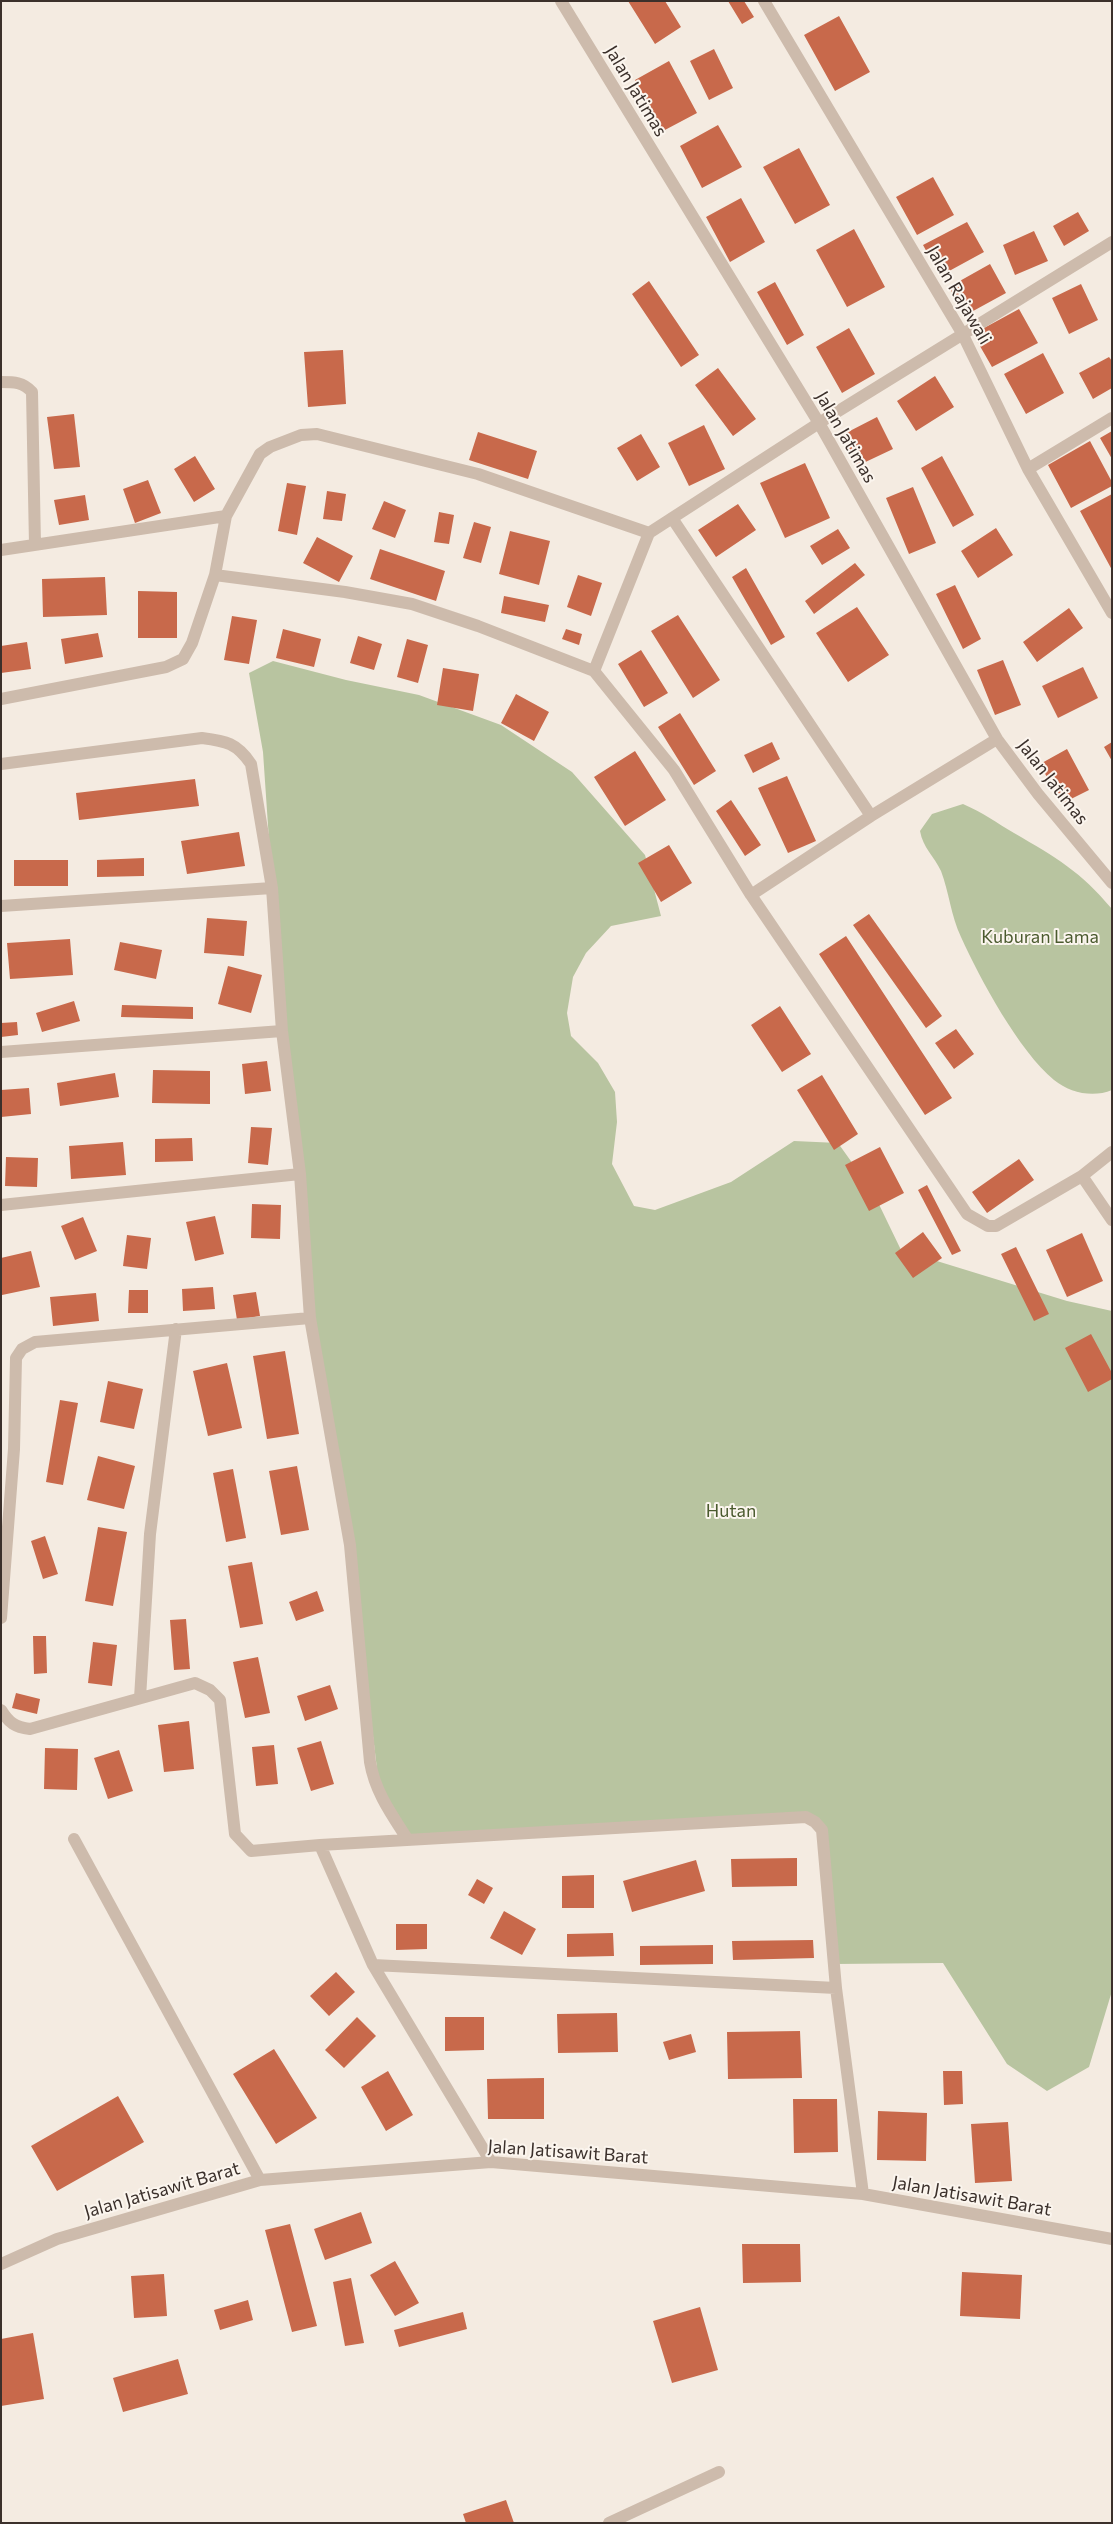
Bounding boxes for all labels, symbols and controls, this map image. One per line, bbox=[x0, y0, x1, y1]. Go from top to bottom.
street label: Jalan Jatimas bbox=[600, 42, 672, 140]
street label: Jalan Rajawali bbox=[922, 242, 996, 348]
street label: Jalan Jatimas bbox=[811, 387, 881, 487]
street label: Jalan Jatimas bbox=[1013, 735, 1093, 829]
park label: Kuburan Lama bbox=[981, 926, 1099, 948]
park label: Hutan bbox=[706, 1500, 756, 1522]
street label: Jalan Jatisawit Barat bbox=[487, 2136, 649, 2168]
street label: Jalan Jatisawit Barat bbox=[82, 2157, 242, 2223]
street label: Jalan Jatisawit Barat bbox=[891, 2171, 1053, 2221]

